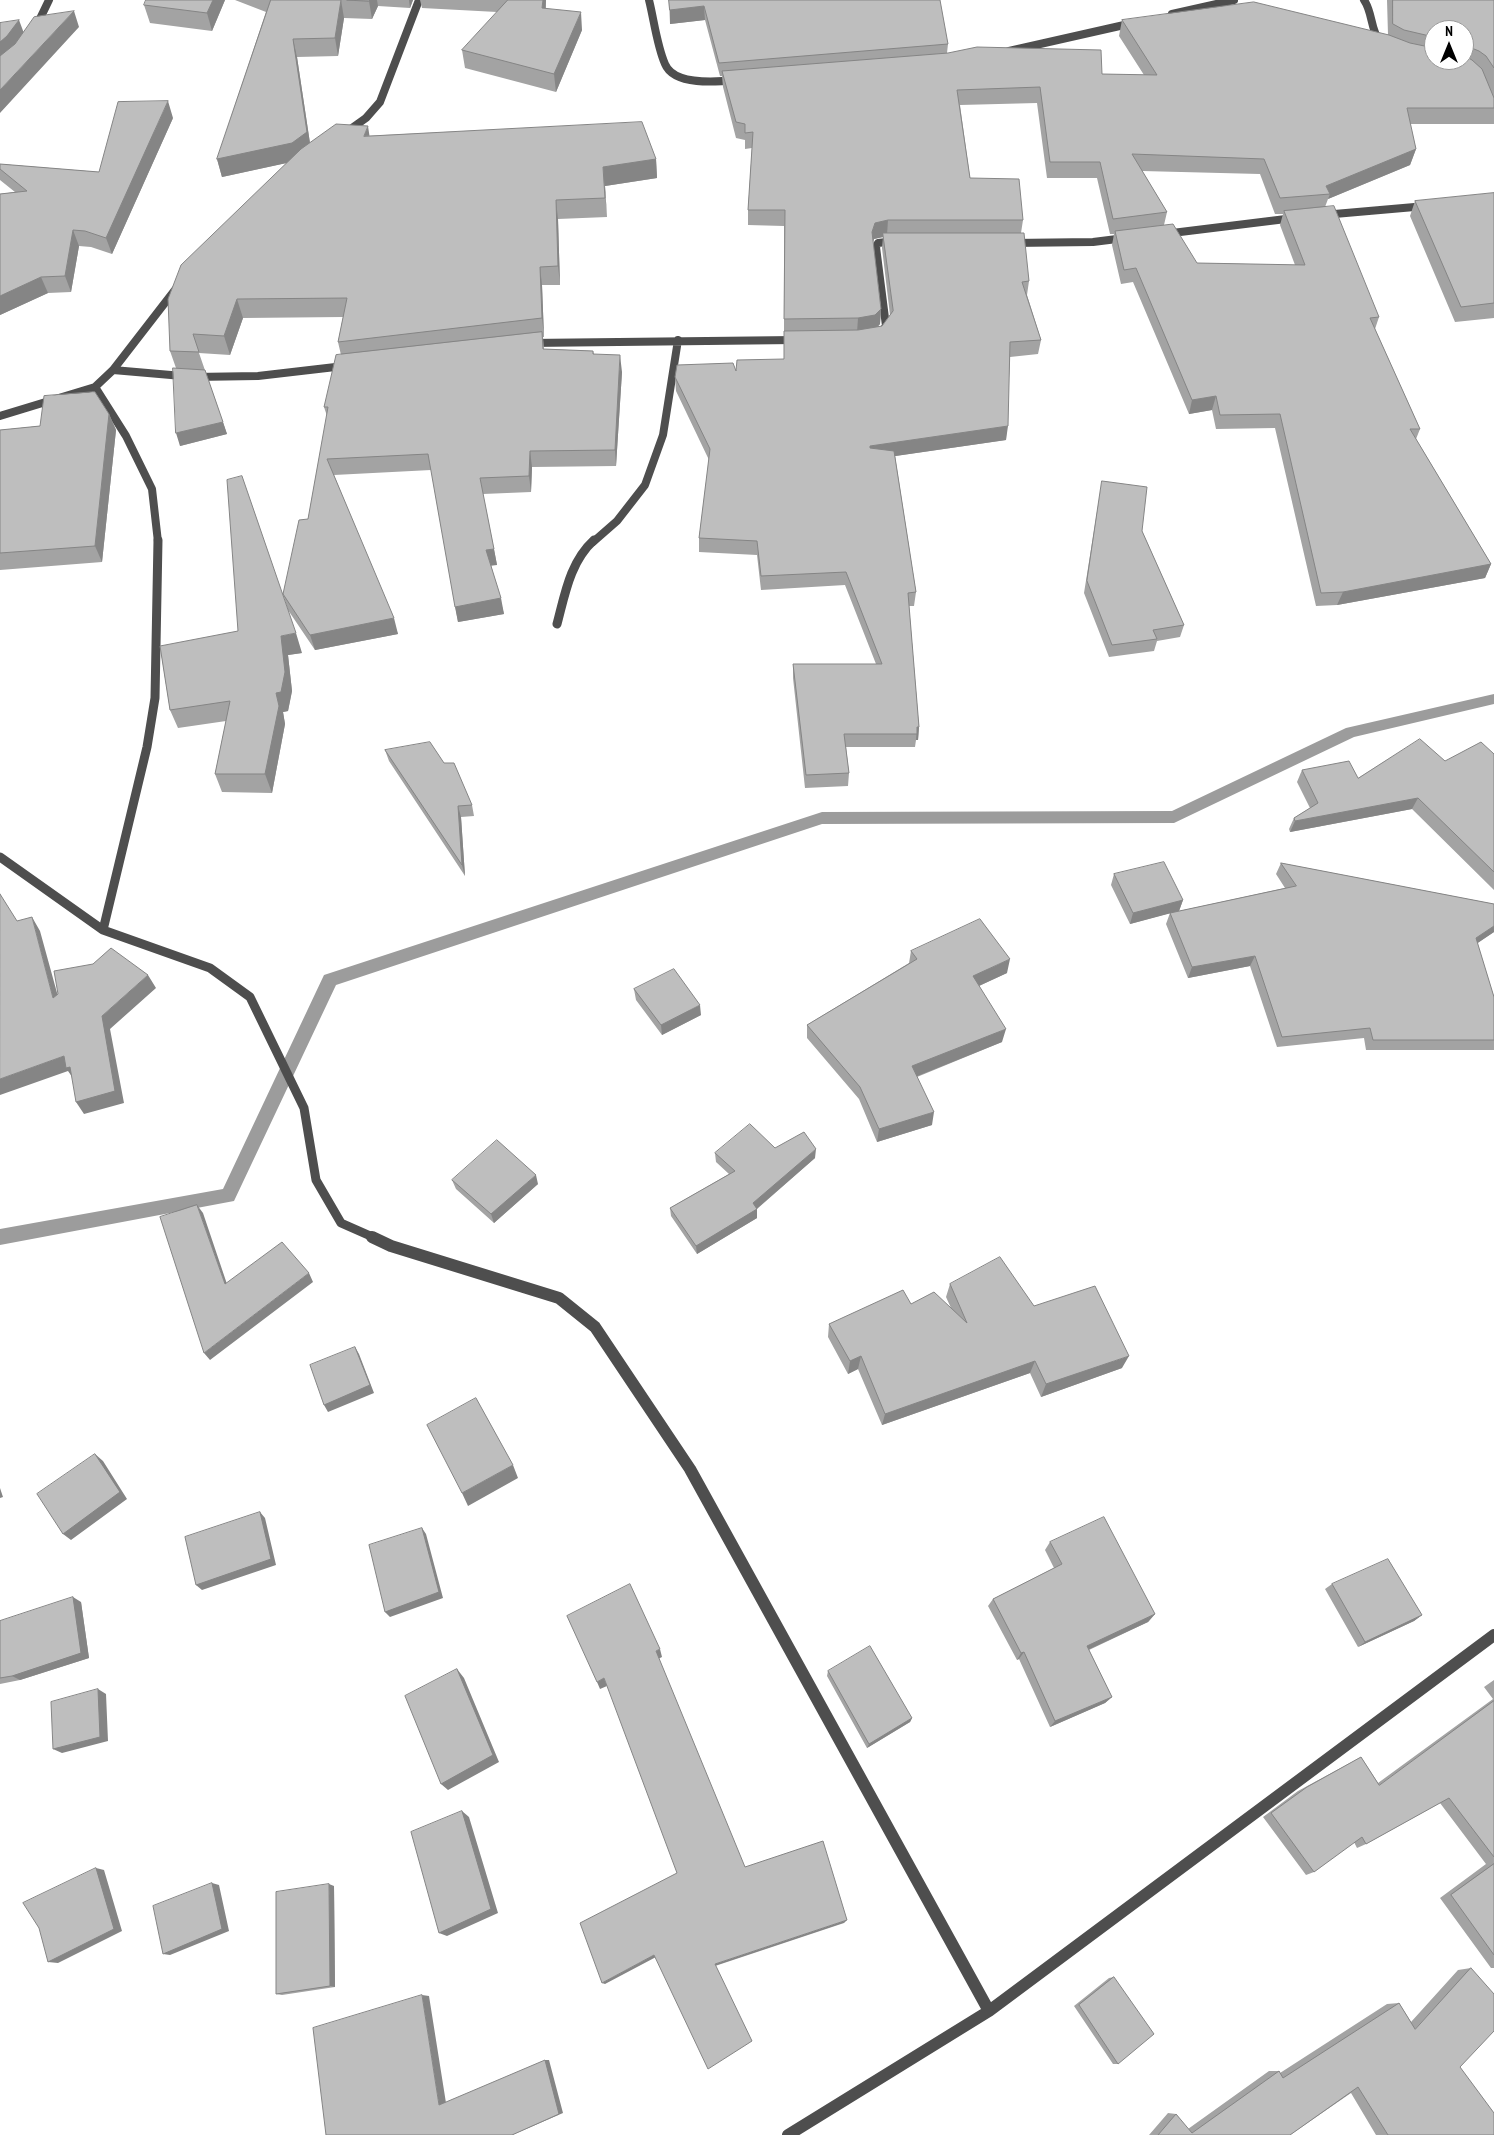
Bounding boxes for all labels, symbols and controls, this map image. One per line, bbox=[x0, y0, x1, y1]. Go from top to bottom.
north arrow bbox=[1424, 20, 1474, 70]
text: N bbox=[1445, 22, 1453, 40]

